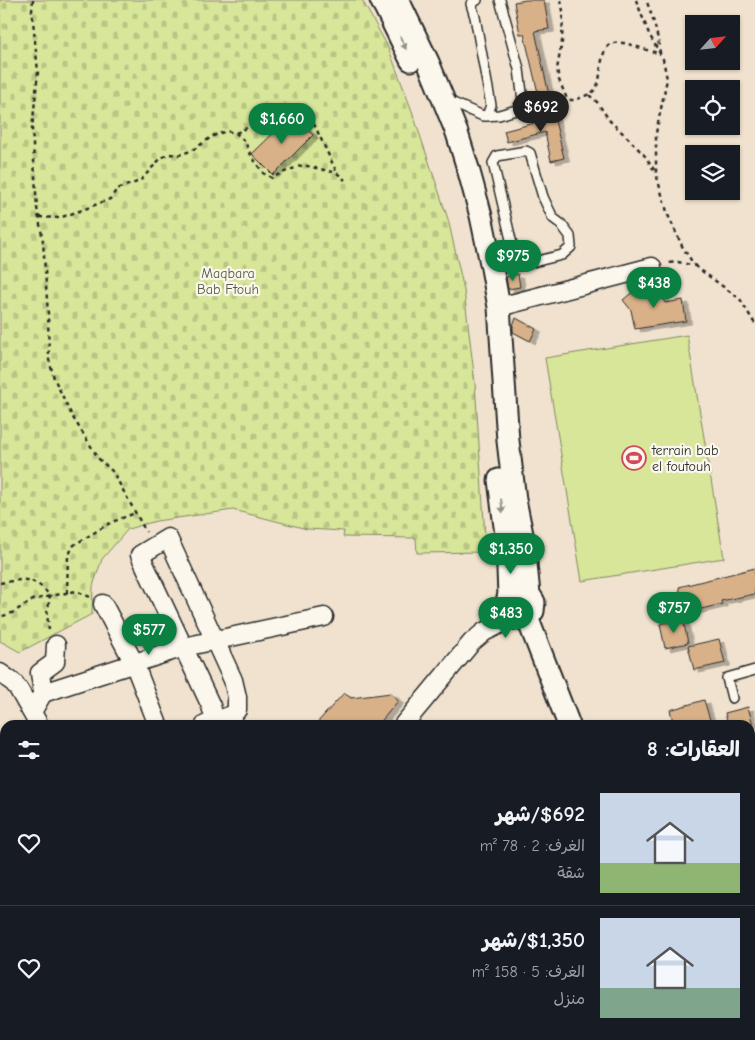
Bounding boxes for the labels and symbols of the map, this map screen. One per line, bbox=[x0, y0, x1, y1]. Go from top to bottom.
north arrow bbox=[685, 15, 740, 70]
one-way arrow bbox=[399, 36, 407, 50]
pin: $692 bbox=[511, 90, 571, 133]
pin: $1,660 bbox=[241, 102, 323, 145]
pin: $975 bbox=[483, 240, 543, 282]
park label: Maqbara Bab Ftouh bbox=[197, 265, 259, 298]
pin: $438 bbox=[624, 266, 684, 309]
place label: terrain bab el foutouh bbox=[651, 442, 719, 475]
sports icon: terrain bab el foutouh bbox=[621, 445, 647, 471]
one-way arrow bbox=[498, 498, 506, 514]
pin: $1,350 bbox=[470, 532, 552, 575]
pin: $757 bbox=[644, 592, 704, 634]
pin: $483 bbox=[476, 596, 536, 639]
pin: $577 bbox=[119, 614, 179, 656]

